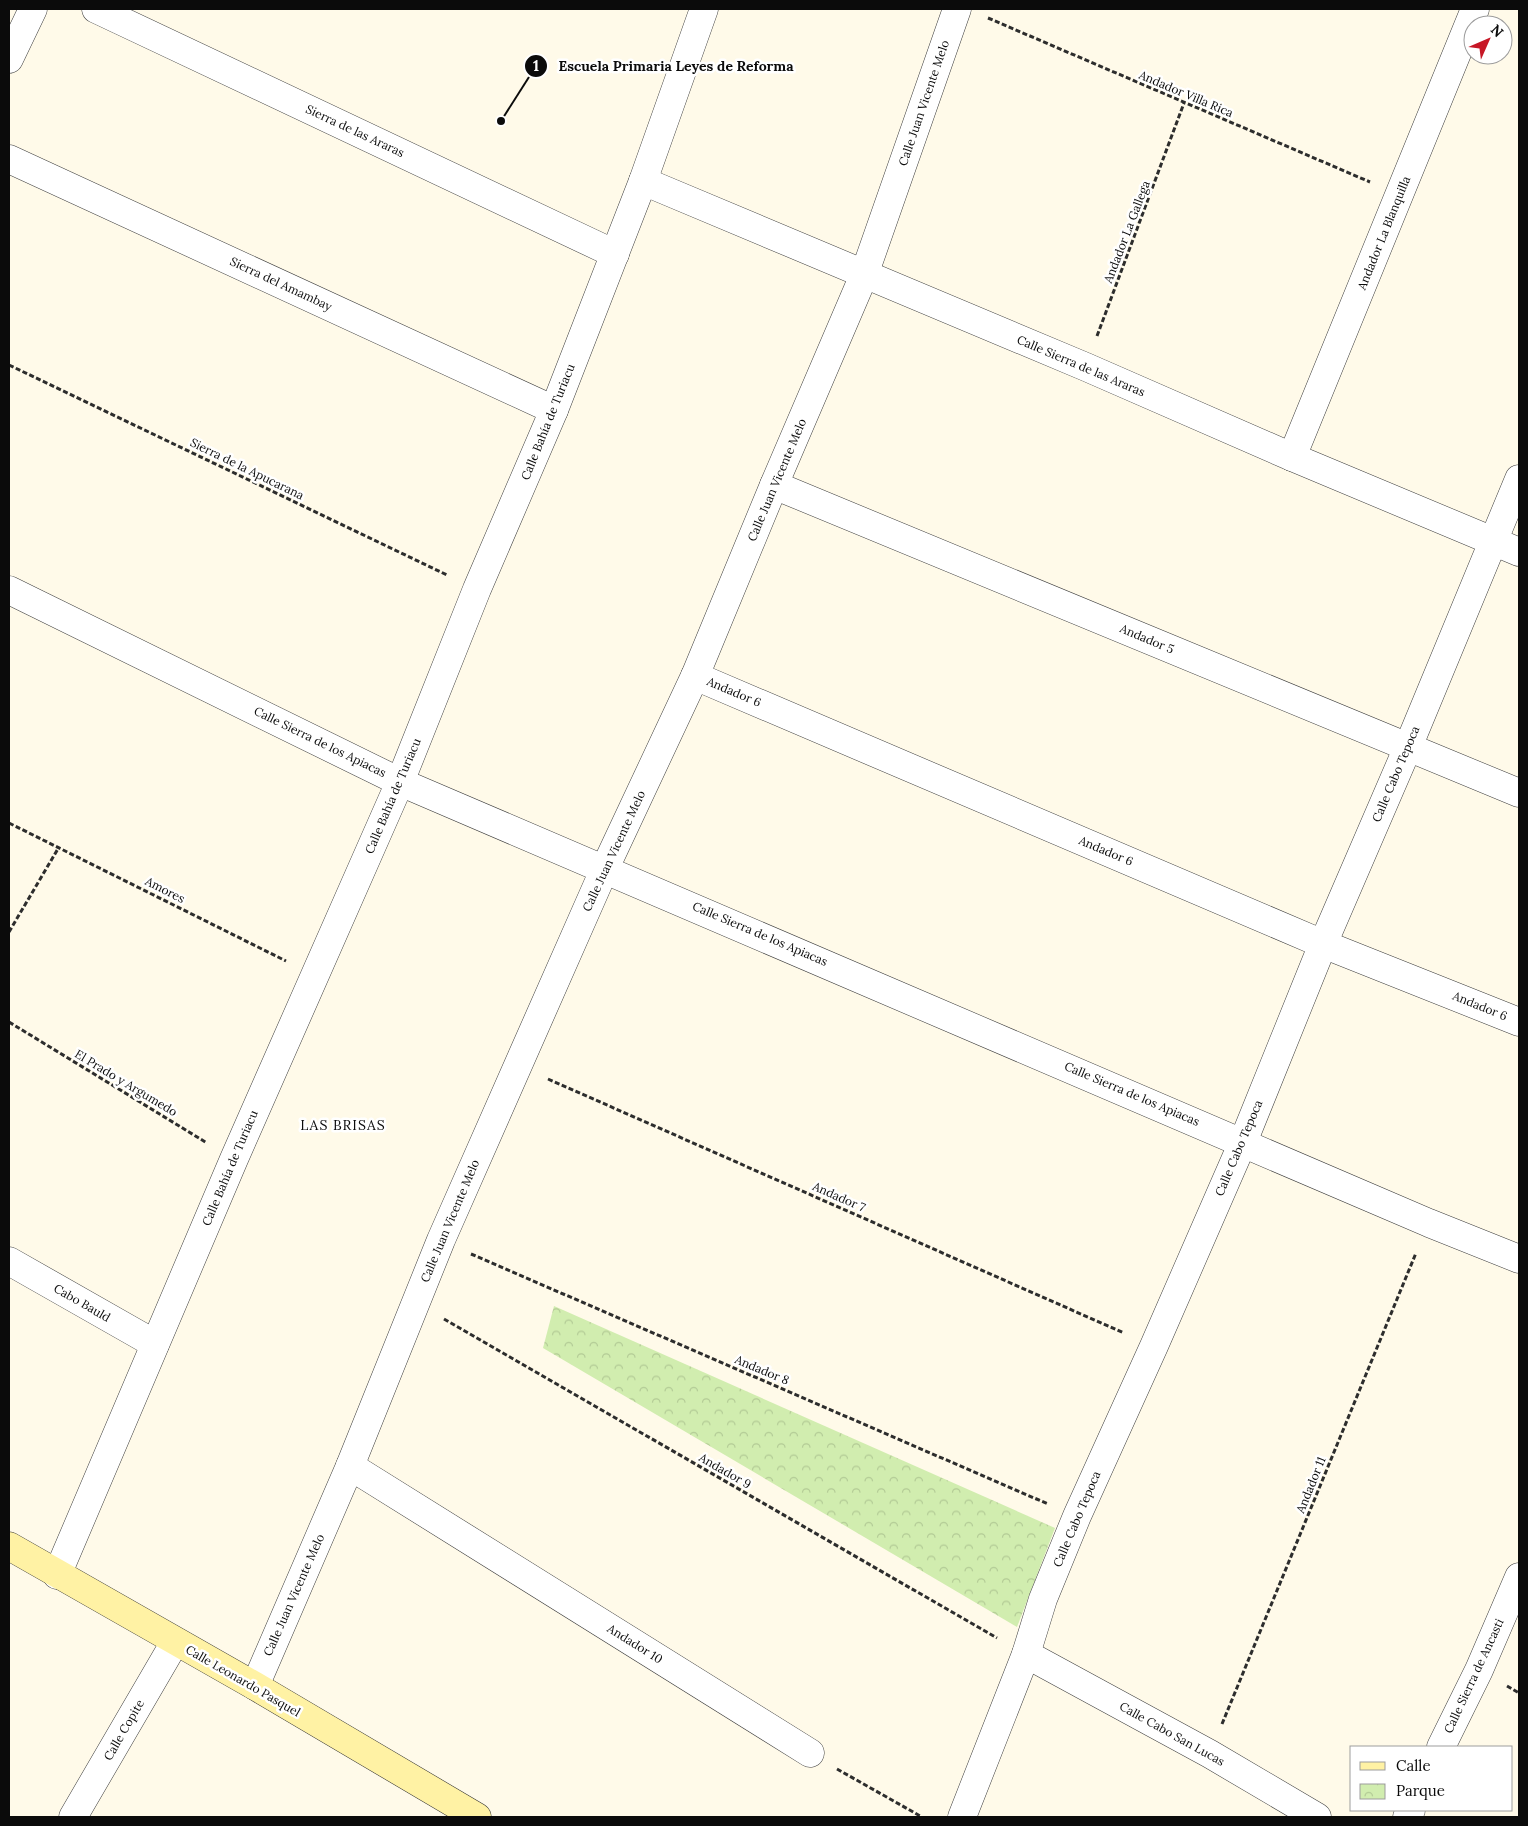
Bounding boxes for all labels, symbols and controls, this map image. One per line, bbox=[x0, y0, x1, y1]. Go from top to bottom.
north arrow bbox=[1463, 15, 1513, 65]
text: N bbox=[1487, 21, 1508, 41]
street label: Calle Juan Vicente Melo bbox=[895, 38, 952, 168]
callout: Escuela Primaria Leyes de Reforma bbox=[523, 51, 803, 80]
text: 1 bbox=[533, 56, 539, 75]
text: Escuela Primaria Leyes de Reforma bbox=[558, 57, 794, 75]
street label: Andador Villa Rica bbox=[1136, 66, 1236, 120]
street label: Sierra de las Araras bbox=[304, 101, 407, 160]
street label: Andador La Blanquilla bbox=[1353, 174, 1413, 293]
street label: Andador La Gallega bbox=[1100, 179, 1153, 286]
street label: Sierra del Amambay bbox=[228, 253, 335, 314]
street label: Calle Sierra de las Araras bbox=[1015, 332, 1148, 400]
street label: Calle Bahía de Turiacu bbox=[517, 361, 578, 482]
street label: Calle Juan Vicente Melo bbox=[744, 416, 809, 544]
street label: Sierra de la Apucarana bbox=[188, 434, 307, 503]
street label: Andador 5 bbox=[1117, 620, 1176, 657]
street label: Andador 6 bbox=[704, 673, 764, 710]
street label: Calle Sierra de los Apiacas bbox=[252, 703, 389, 780]
street label: Calle Cabo Tepoca bbox=[1369, 724, 1423, 824]
street label: Calle Bahía de Turiacu bbox=[361, 736, 424, 856]
street label: Calle Juan Vicente Melo bbox=[579, 788, 648, 914]
street label: Andador 6 bbox=[1076, 832, 1136, 869]
street label: Amores bbox=[142, 873, 188, 906]
street label: Calle Sierra de los Apiacas bbox=[690, 898, 830, 969]
street label: Andador 6 bbox=[1450, 987, 1510, 1023]
street label: El Prado y Argumedo bbox=[72, 1046, 180, 1119]
street label: Calle Sierra de los Apiacas bbox=[1062, 1058, 1202, 1129]
street label: Calle Cabo Tepoca bbox=[1212, 1098, 1266, 1198]
street label: Calle Bahía de Turiacu bbox=[198, 1108, 261, 1228]
district label: LAS BRISAS bbox=[300, 1116, 386, 1134]
street label: Calle Juan Vicente Melo bbox=[417, 1157, 482, 1285]
street label: Andador 7 bbox=[810, 1178, 868, 1215]
street label: Cabo Bauld bbox=[51, 1280, 113, 1325]
street label: Andador 8 bbox=[732, 1351, 792, 1388]
street label: Andador 9 bbox=[696, 1449, 754, 1492]
street label: Andador 11 bbox=[1292, 1454, 1329, 1516]
street label: Calle Cabo Tepoca bbox=[1050, 1469, 1104, 1569]
street label: Calle Juan Vicente Melo bbox=[260, 1531, 327, 1658]
street label: Calle Sierra de Ancasti bbox=[1440, 1616, 1507, 1736]
street label: Andador 10 bbox=[604, 1620, 666, 1667]
street label: Calle Leonardo Pasquel bbox=[183, 1642, 303, 1720]
street label: Calle Copite bbox=[100, 1696, 147, 1763]
street label: Calle Cabo San Lucas bbox=[1117, 1698, 1228, 1769]
legend bbox=[1350, 1746, 1513, 1811]
text: Calle bbox=[1396, 1756, 1431, 1775]
text: Parque bbox=[1396, 1781, 1445, 1800]

